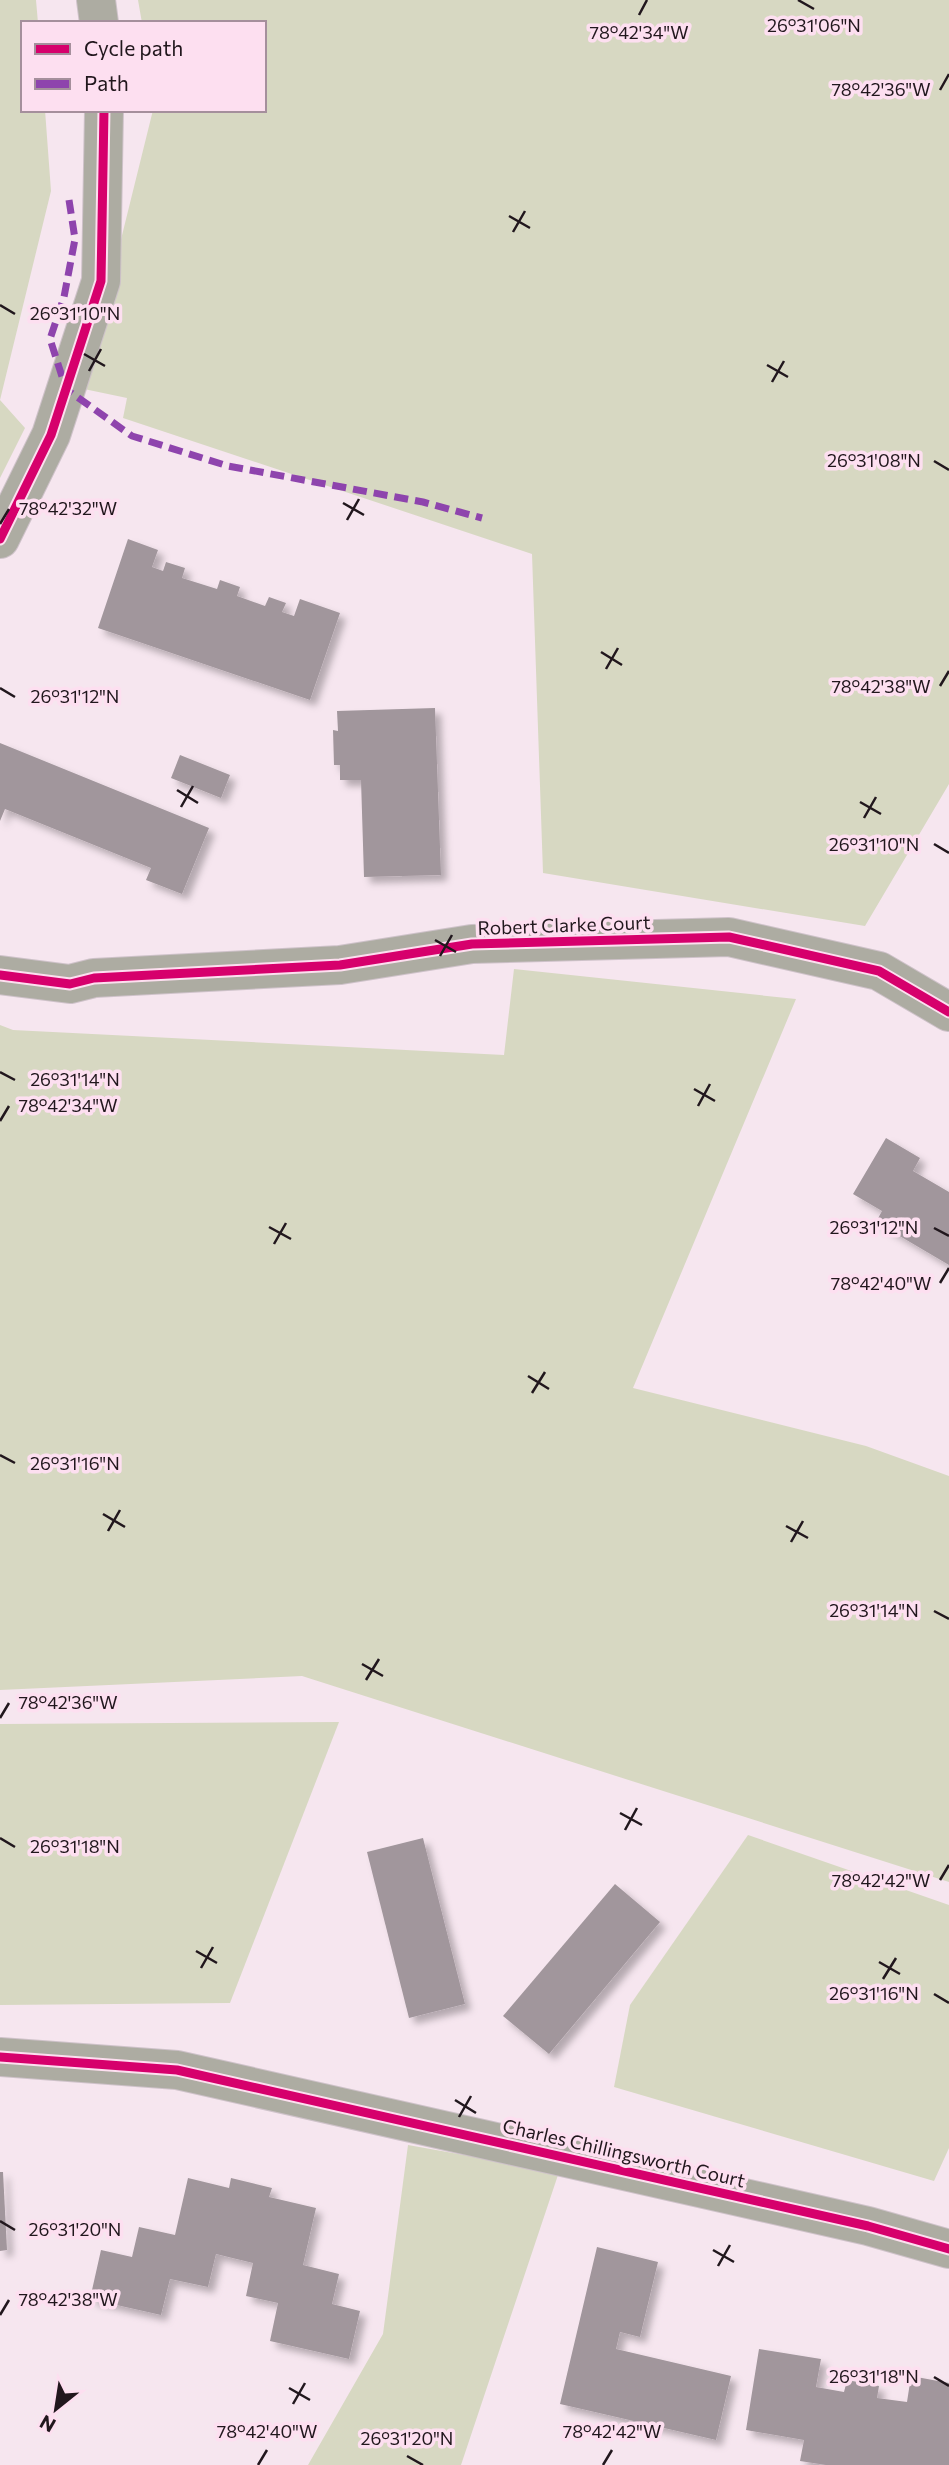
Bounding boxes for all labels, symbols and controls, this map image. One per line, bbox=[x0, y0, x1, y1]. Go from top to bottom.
text: 26°31'06"N bbox=[767, 14, 861, 36]
legend bbox=[21, 21, 266, 112]
text: 78°42'34"W bbox=[589, 21, 689, 43]
text: Cycle path bbox=[84, 35, 183, 60]
text: Path bbox=[84, 70, 129, 95]
text: 78°42'36"W bbox=[831, 78, 931, 100]
text: 26°31'10"N bbox=[30, 302, 120, 324]
text: 26°31'08"N bbox=[827, 449, 921, 471]
text: 78°42'32"W bbox=[19, 497, 117, 519]
text: 78°42'38"W bbox=[831, 675, 931, 697]
text: 26°31'12"N bbox=[31, 685, 119, 707]
text: 26°31'10"N bbox=[829, 833, 919, 855]
street label: Robert Clarke Court bbox=[477, 910, 651, 939]
text: 26°31'14"N bbox=[30, 1068, 120, 1090]
text: 78°42'34"W bbox=[18, 1094, 118, 1116]
text: 26°31'12"N bbox=[830, 1216, 918, 1238]
text: 78°42'40"W bbox=[831, 1272, 931, 1294]
text: 26°31'16"N bbox=[30, 1452, 120, 1474]
text: 26°31'14"N bbox=[829, 1599, 919, 1621]
text: 78°42'36"W bbox=[18, 1691, 118, 1713]
text: 26°31'18"N bbox=[30, 1835, 120, 1857]
text: 78°42'42"W bbox=[832, 1869, 930, 1891]
text: 26°31'16"N bbox=[829, 1982, 919, 2004]
street label: Charles Chillingsworth Court bbox=[501, 2113, 748, 2192]
text: 26°31'20"N bbox=[29, 2218, 121, 2240]
text: 78°42'38"W bbox=[18, 2288, 118, 2310]
text: 26°31'18"N bbox=[829, 2365, 919, 2387]
north arrow bbox=[21, 2374, 91, 2444]
text: N bbox=[35, 2411, 59, 2438]
text: 78°42'40"W bbox=[217, 2420, 317, 2442]
text: 78°42'42"W bbox=[563, 2420, 661, 2442]
text: 26°31'20"N bbox=[361, 2427, 453, 2449]

